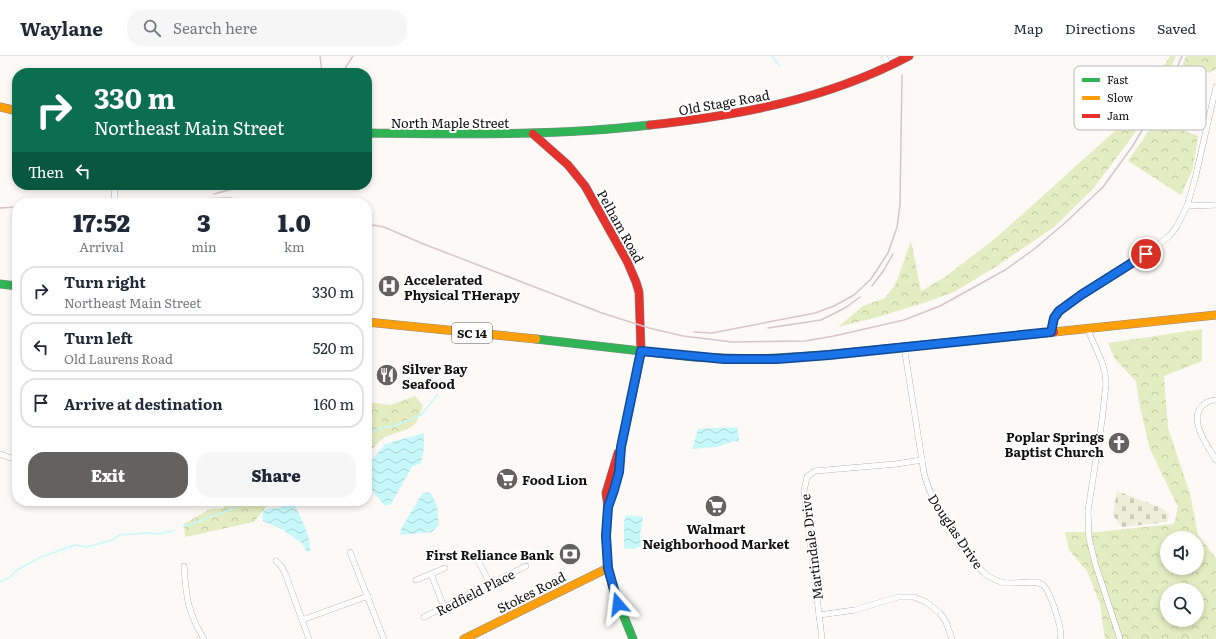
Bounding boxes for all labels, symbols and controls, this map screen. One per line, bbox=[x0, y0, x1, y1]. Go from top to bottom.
search box bbox=[127, 10, 407, 46]
text: Waylane bbox=[20, 14, 103, 42]
text: Search here bbox=[173, 16, 257, 39]
icon: search bbox=[141, 17, 163, 39]
text: Map bbox=[1013, 18, 1043, 38]
text: Directions bbox=[1065, 18, 1135, 38]
text: Saved bbox=[1157, 18, 1196, 38]
legend bbox=[1074, 66, 1206, 130]
text: Fast bbox=[1107, 71, 1129, 87]
text: 330 m bbox=[94, 76, 175, 118]
icon: right bbox=[28, 84, 80, 136]
street label: Old Stage Road bbox=[677, 85, 771, 119]
text: Slow bbox=[1107, 89, 1133, 105]
text: Jam bbox=[1107, 107, 1130, 123]
street label: North Maple Street bbox=[391, 113, 510, 132]
text: Northeast Main Street bbox=[94, 114, 284, 141]
text: Then bbox=[28, 160, 64, 183]
icon: left bbox=[72, 160, 94, 182]
street label: Pelham Road bbox=[593, 186, 649, 266]
text: 17:52 bbox=[73, 204, 130, 239]
text: 3 bbox=[197, 204, 211, 239]
text: 1.0 bbox=[278, 204, 311, 239]
text: Arrival bbox=[79, 237, 124, 256]
text: min bbox=[191, 237, 217, 256]
text: km bbox=[284, 237, 305, 256]
pin bbox=[1129, 237, 1163, 271]
icon: arrive bbox=[1135, 243, 1157, 265]
text: Turn right bbox=[64, 270, 146, 293]
place label: Accelerated Physical THerapy bbox=[404, 270, 520, 304]
hospital icon: Accelerated Physical THerapy bbox=[376, 273, 402, 299]
icon: right bbox=[30, 280, 52, 302]
text: 330 m bbox=[312, 280, 354, 303]
text: Northeast Main Street bbox=[64, 293, 201, 312]
road number: SC 14 bbox=[452, 323, 492, 343]
text: Turn left bbox=[64, 326, 133, 349]
icon: left bbox=[30, 336, 52, 358]
text: 520 m bbox=[313, 336, 354, 359]
text: Old Laurens Road bbox=[64, 349, 173, 368]
place label: Silver Bay Seafood bbox=[402, 359, 467, 393]
restaurant icon: Silver Bay Seafood bbox=[374, 362, 400, 388]
icon: arrive bbox=[30, 392, 52, 414]
text: Arrive at destination bbox=[64, 392, 223, 415]
text: 160 m bbox=[314, 392, 354, 415]
place label: Poplar Springs Baptist Church bbox=[1005, 427, 1105, 461]
church icon: Poplar Springs Baptist Church bbox=[1106, 430, 1132, 456]
button: Exit bbox=[28, 452, 188, 498]
button: Share bbox=[196, 452, 356, 498]
supermarket icon: Food Lion bbox=[494, 466, 520, 492]
place label: Food Lion bbox=[522, 470, 587, 489]
street label: Douglas Drive bbox=[924, 490, 988, 572]
supermarket icon: Walmart Neighborhood Market bbox=[703, 493, 729, 519]
street label: Martindale Drive bbox=[795, 493, 827, 601]
place label: Walmart Neighborhood Market bbox=[643, 519, 790, 553]
map controls bbox=[1160, 531, 1204, 627]
button: sound bbox=[1160, 531, 1204, 575]
bank icon: First Reliance Bank bbox=[557, 541, 583, 567]
place label: First Reliance Bank bbox=[426, 545, 554, 564]
street label: Redfield Place bbox=[433, 564, 518, 620]
street label: Stokes Road bbox=[493, 567, 569, 617]
position arrow bbox=[597, 583, 639, 625]
button: search bbox=[1160, 583, 1204, 627]

